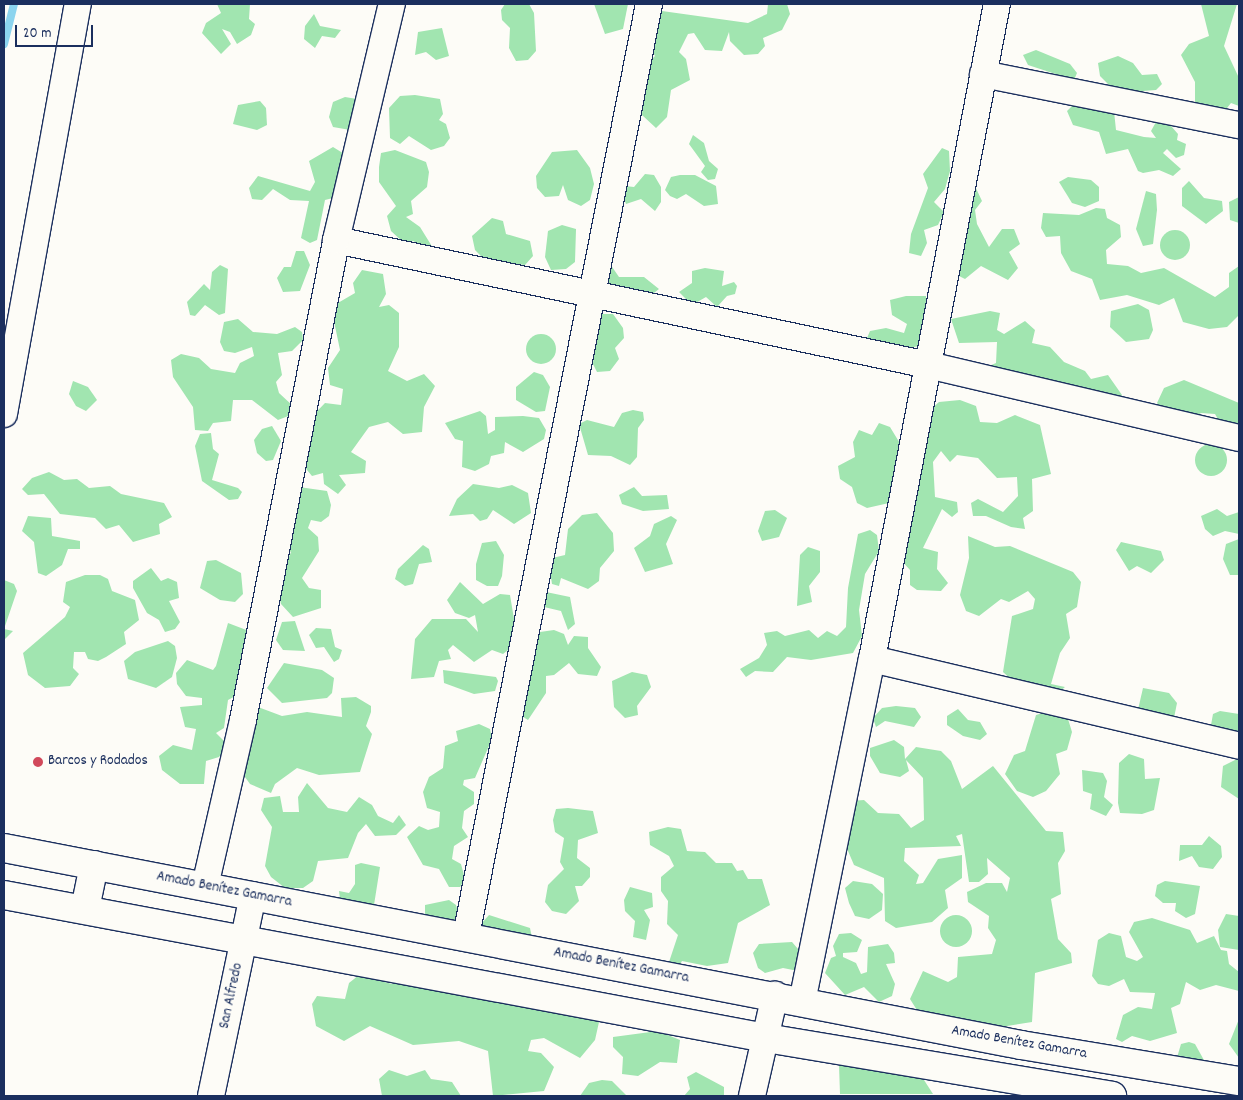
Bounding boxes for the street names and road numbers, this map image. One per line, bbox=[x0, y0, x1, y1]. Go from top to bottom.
street label: Amado Benítez Gamarra bbox=[155, 868, 293, 912]
street label: Amado Benítez Gamarra bbox=[552, 944, 690, 988]
street label: San Alfredo bbox=[216, 961, 248, 1031]
street label: Amado Benítez Gamarra bbox=[950, 1022, 1088, 1064]

